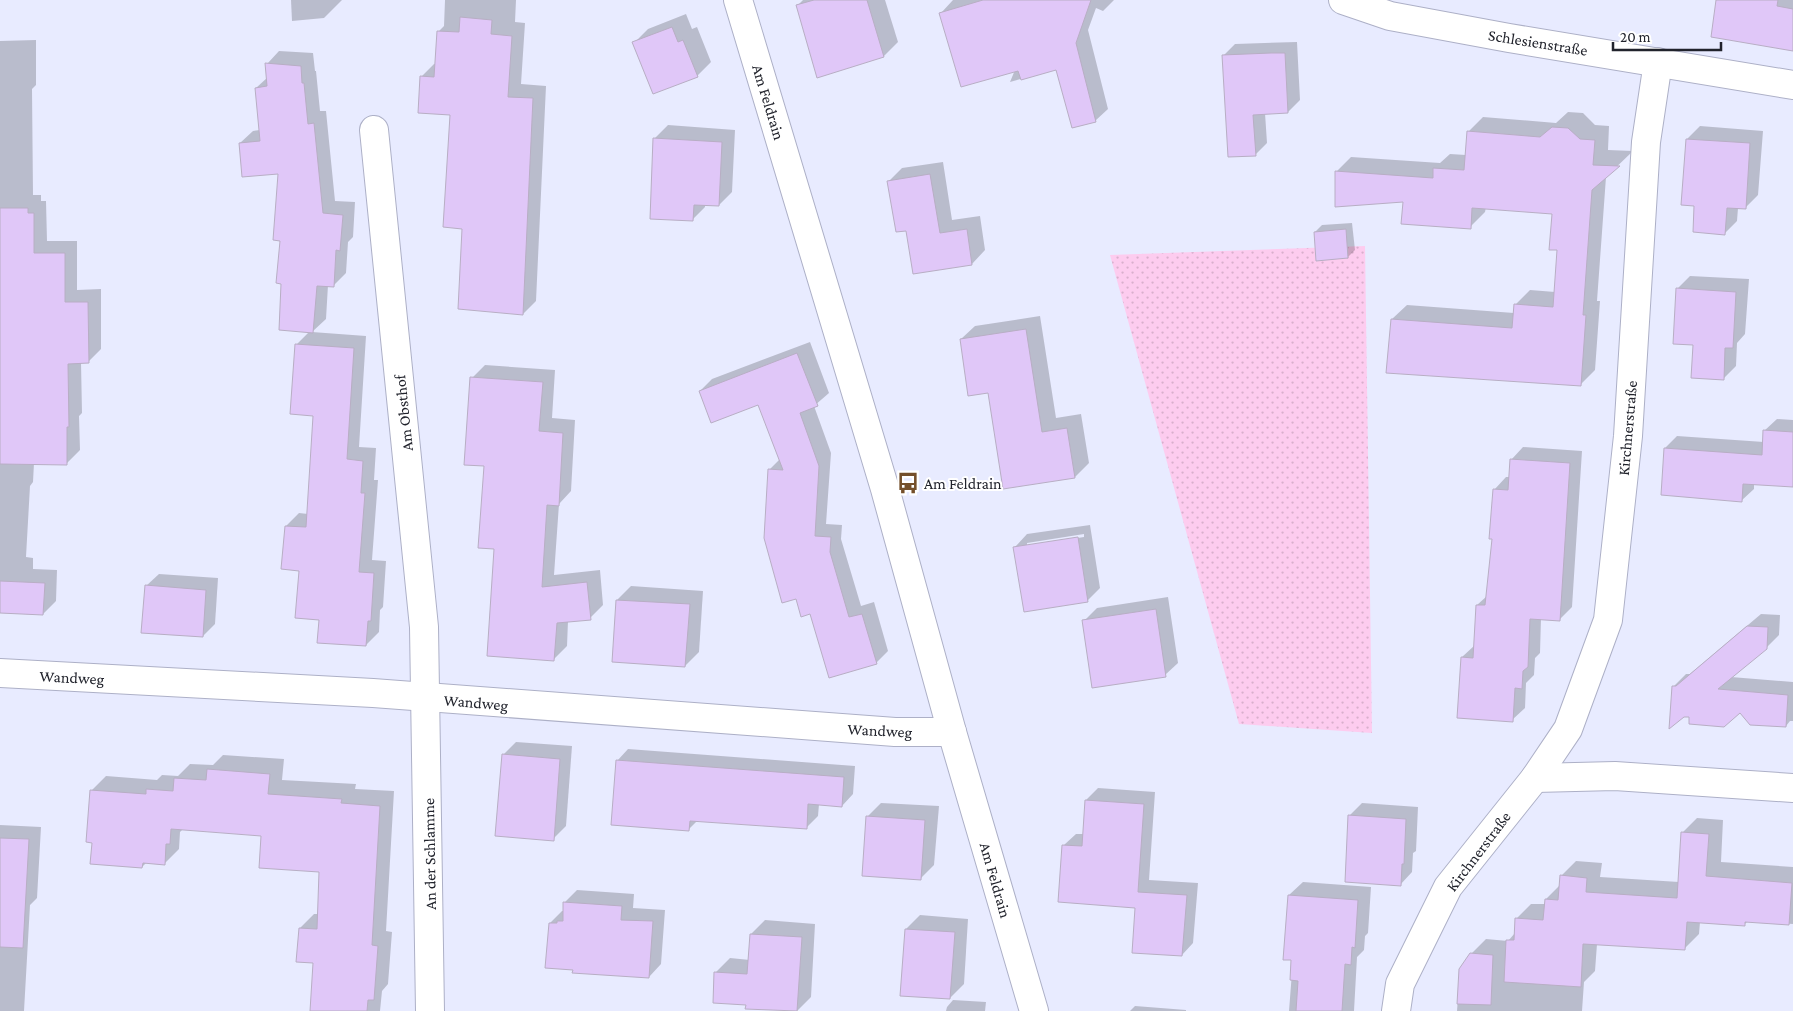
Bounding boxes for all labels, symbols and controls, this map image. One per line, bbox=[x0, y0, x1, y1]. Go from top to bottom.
scale bar bbox=[1613, 20, 1720, 52]
street label: Schlesienstraße bbox=[1487, 26, 1589, 59]
text: 20 m bbox=[1620, 29, 1651, 45]
street label: Am Feldrain bbox=[749, 63, 788, 142]
street label: Am Obsthof bbox=[391, 373, 416, 452]
street label: Kirchnerstraße bbox=[1615, 380, 1640, 476]
bus stop icon: Am Feldrain bbox=[895, 470, 921, 496]
place label: Am Feldrain bbox=[924, 475, 1002, 492]
street label: Wandweg bbox=[39, 667, 105, 689]
street label: Wandweg bbox=[443, 691, 509, 715]
street label: Wandweg bbox=[847, 720, 913, 742]
street label: An der Schlamme bbox=[420, 798, 439, 910]
street label: Kirchnerstraße bbox=[1443, 808, 1514, 895]
street label: Am Feldrain bbox=[977, 840, 1015, 920]

